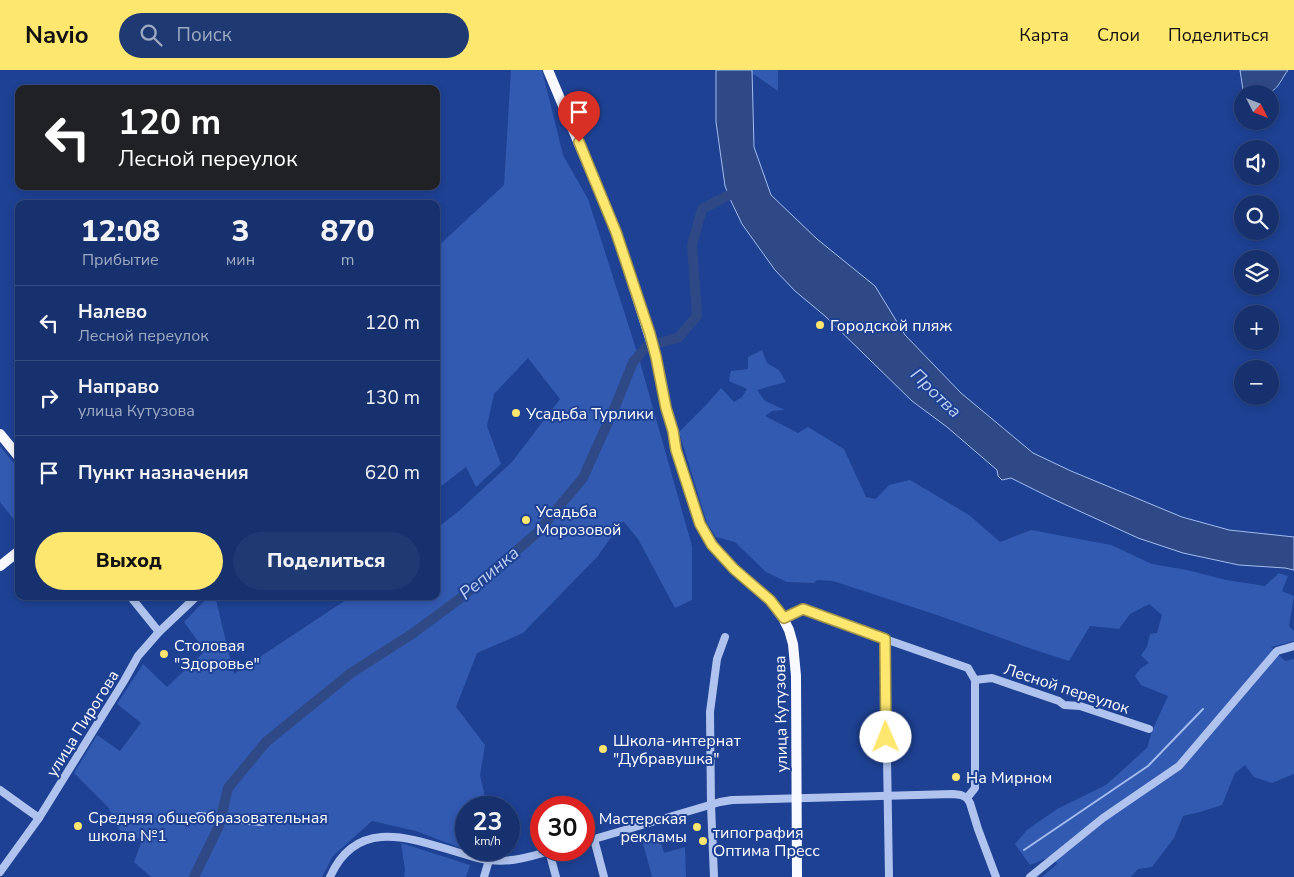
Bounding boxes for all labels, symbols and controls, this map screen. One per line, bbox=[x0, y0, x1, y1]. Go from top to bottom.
search box bbox=[119, 13, 469, 58]
text: Navio bbox=[25, 19, 89, 51]
icon: search bbox=[137, 21, 165, 49]
text: Поиск bbox=[177, 22, 232, 48]
text: Карта bbox=[1019, 23, 1069, 47]
text: Слои bbox=[1097, 23, 1140, 47]
text: Поделиться bbox=[1168, 23, 1269, 47]
north arrow bbox=[1234, 85, 1279, 130]
map controls bbox=[1234, 85, 1279, 405]
pin bbox=[558, 91, 600, 142]
icon: arrive bbox=[565, 98, 593, 126]
text: 120 m bbox=[118, 99, 221, 146]
icon: left bbox=[35, 105, 100, 170]
button: sound bbox=[1234, 140, 1279, 185]
text: Лесной переулок bbox=[118, 144, 298, 174]
button: search bbox=[1234, 195, 1279, 240]
text: 12:08 bbox=[80, 211, 160, 252]
text: 3 bbox=[231, 211, 249, 252]
text: 870 bbox=[321, 211, 375, 252]
text: Прибытие bbox=[82, 249, 159, 271]
text: мин bbox=[226, 249, 255, 271]
text: m bbox=[341, 249, 354, 271]
button: layers bbox=[1234, 250, 1279, 295]
text: Налево bbox=[78, 299, 147, 325]
button: + bbox=[1234, 305, 1279, 350]
icon: left bbox=[35, 309, 63, 337]
text: 120 m bbox=[365, 310, 420, 336]
place label: Городской пляж bbox=[830, 315, 952, 337]
marker: Городской пляж bbox=[814, 319, 826, 331]
text: Лесной переулок bbox=[78, 325, 209, 347]
button: − bbox=[1234, 360, 1279, 405]
water label: Протва bbox=[905, 363, 967, 423]
text: Направо bbox=[78, 374, 159, 400]
icon: right bbox=[35, 384, 63, 412]
text: 130 m bbox=[365, 385, 420, 411]
text: улица Кутузова bbox=[78, 400, 195, 422]
place label: Усадьба Турлики bbox=[525, 403, 654, 425]
marker: Усадьба Турлики bbox=[510, 407, 522, 419]
icon: arrive bbox=[35, 459, 63, 487]
text: Пункт назначения bbox=[78, 460, 249, 486]
text: 620 m bbox=[365, 460, 420, 486]
place label: Усадьба Морозовой bbox=[535, 501, 621, 541]
marker: Усадьба Морозовой bbox=[520, 514, 532, 526]
button: Выход bbox=[35, 532, 223, 590]
button: Поделиться bbox=[233, 532, 420, 590]
water label: Репинка bbox=[454, 541, 524, 605]
place label: Столовая "Здоровье" bbox=[174, 635, 260, 675]
marker: Столовая "Здоровье" bbox=[158, 648, 170, 660]
street label: улица Кутузова bbox=[769, 655, 793, 773]
street label: Лесной переулок bbox=[1001, 658, 1133, 720]
street label: улица Пирогова bbox=[41, 666, 125, 781]
position arrow bbox=[859, 710, 911, 762]
place label: Школа-интернат "Дубравушка" bbox=[613, 730, 742, 770]
marker: Школа-интернат "Дубравушка" bbox=[597, 743, 609, 755]
place label: На Мирном bbox=[966, 767, 1052, 789]
marker: На Мирном bbox=[950, 771, 962, 783]
speed limit sign: 30 bbox=[530, 796, 595, 861]
text: 23 bbox=[472, 805, 503, 839]
place label: Средняя общеобразовательная школа №1 bbox=[88, 807, 328, 847]
place label: Мастерская рекламы bbox=[599, 808, 687, 848]
marker: Средняя общеобразовательная школа №1 bbox=[72, 820, 84, 832]
marker: Мастерская рекламы bbox=[691, 821, 703, 833]
place label: типография Оптима Пресс bbox=[713, 822, 820, 862]
text: km/h bbox=[474, 833, 501, 849]
marker: типография Оптима Пресс bbox=[697, 835, 709, 847]

